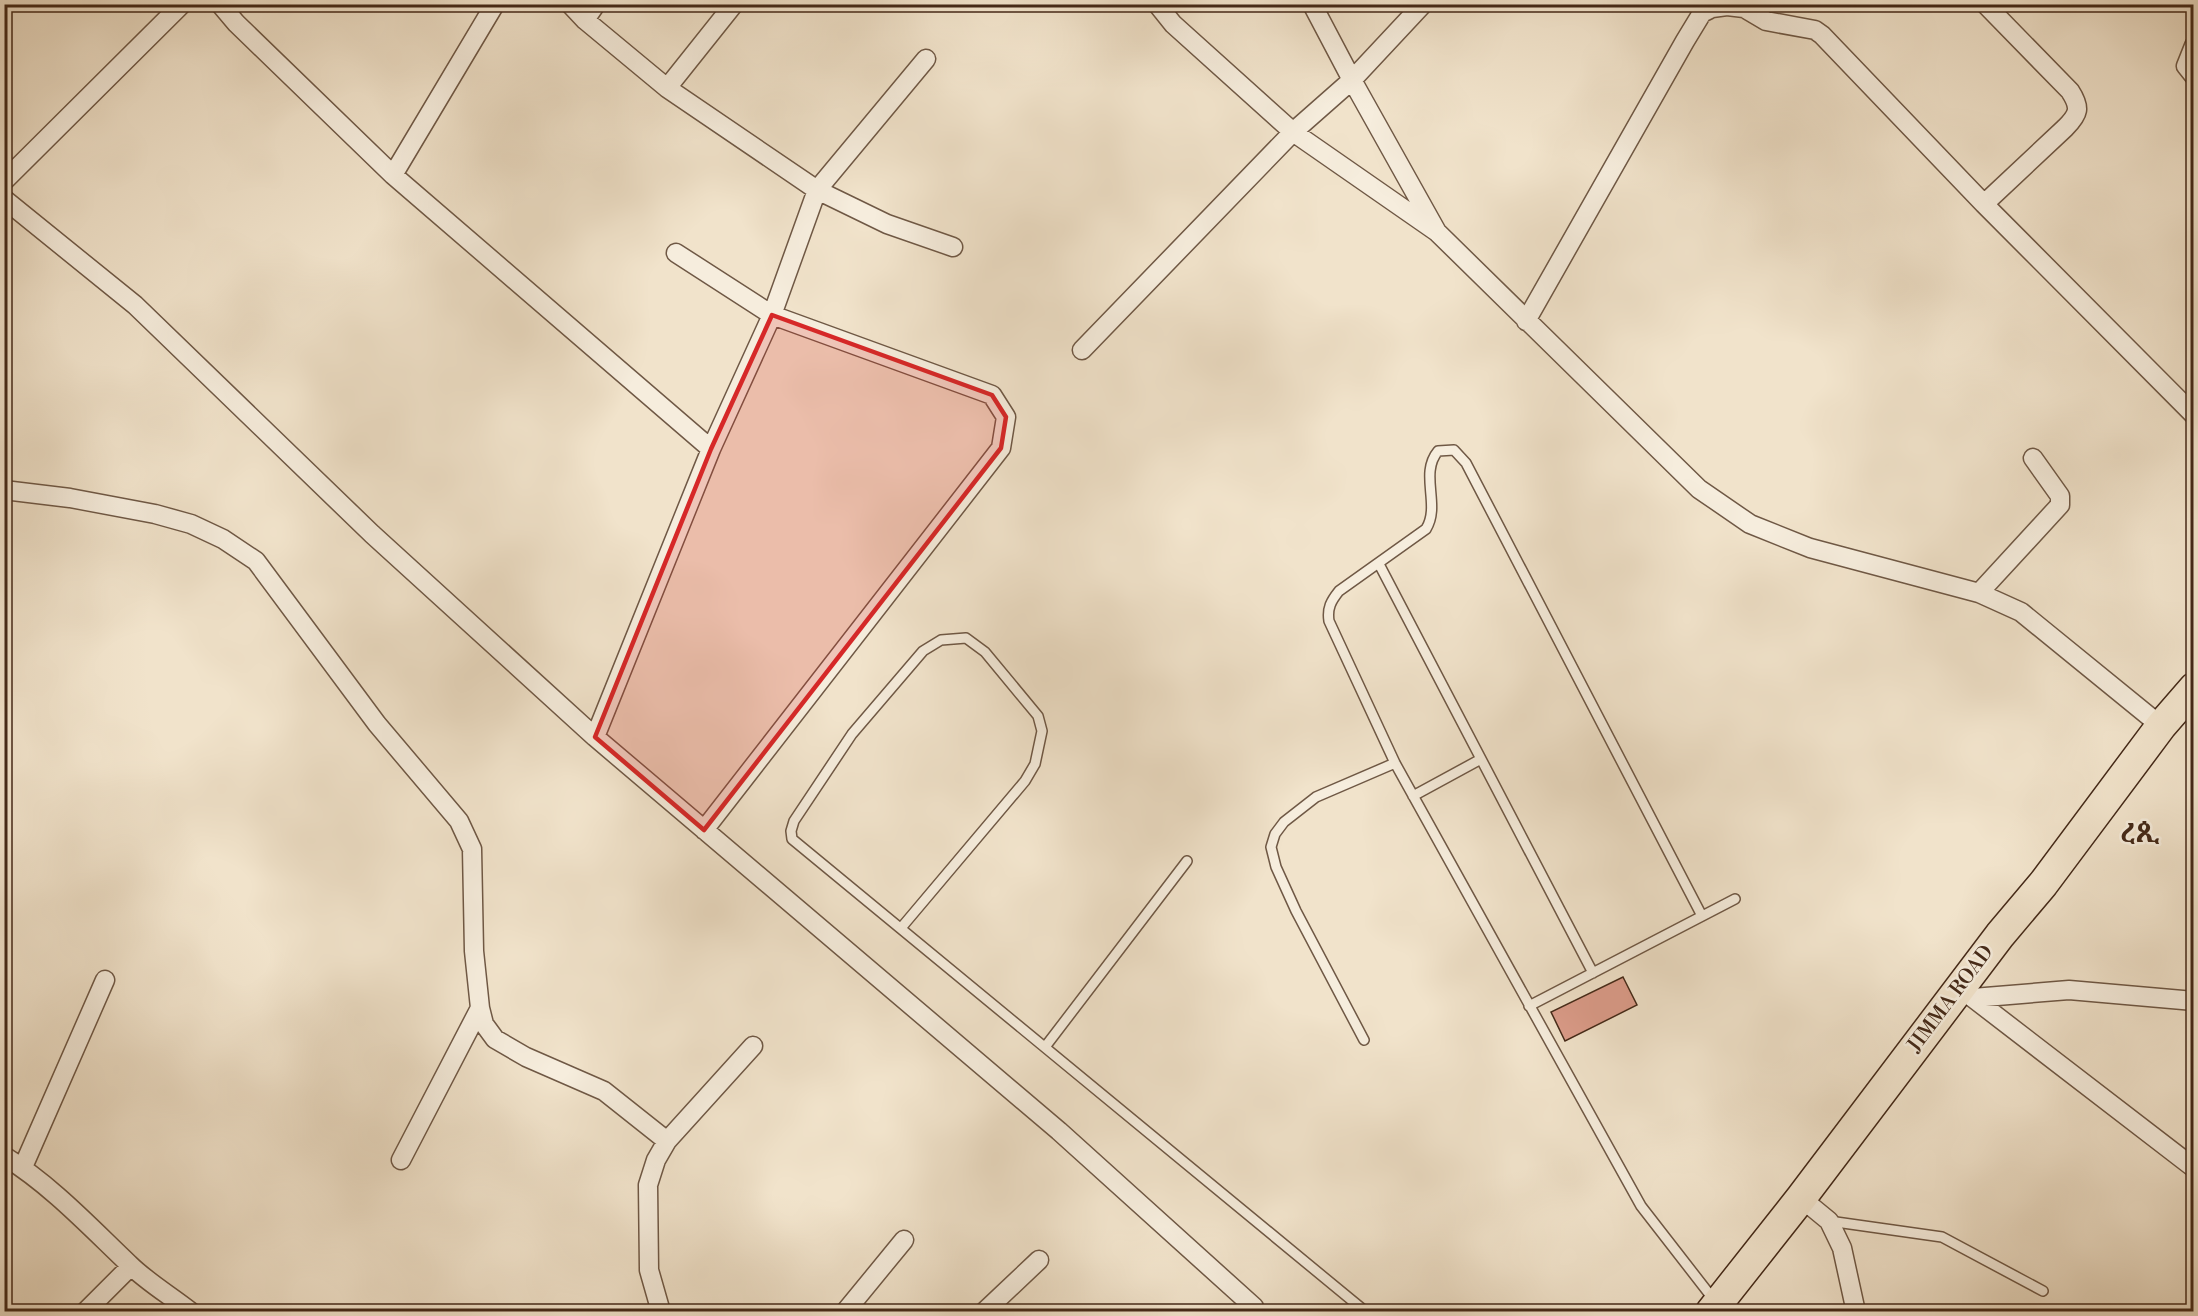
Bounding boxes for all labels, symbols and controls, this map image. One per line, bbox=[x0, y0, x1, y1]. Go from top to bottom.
district label: ረጲ bbox=[2120, 818, 2160, 850]
street label: JIMMA ROAD bbox=[1902, 941, 1999, 1058]

